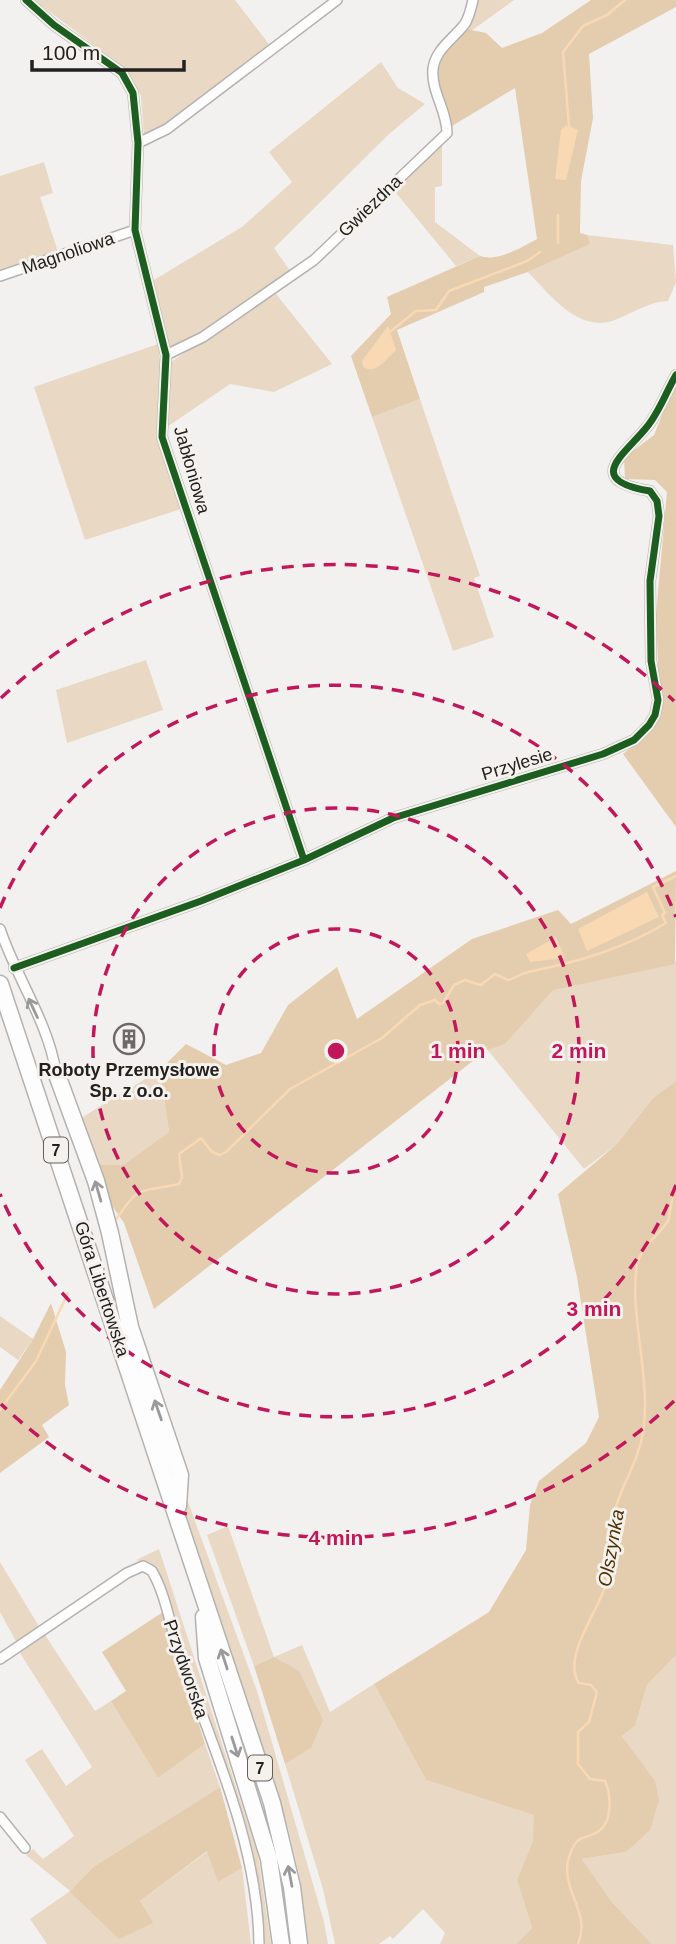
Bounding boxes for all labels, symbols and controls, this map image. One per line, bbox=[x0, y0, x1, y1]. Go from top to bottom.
scale bar bbox=[32, 28, 184, 72]
text: 100 m bbox=[42, 41, 100, 64]
street label: Gwiezdna bbox=[334, 170, 406, 241]
street label: Magnoliowa bbox=[19, 228, 118, 278]
street label: Jabłoniowa bbox=[170, 424, 214, 517]
street label: Przylesie bbox=[479, 744, 555, 784]
one-way arrow bbox=[26, 998, 39, 1019]
building icon: Roboty Przemysłowe Sp. z o.o. bbox=[112, 1022, 146, 1056]
centre of rings bbox=[324, 1039, 348, 1063]
text: 1 min bbox=[431, 1039, 485, 1062]
text: 2 min bbox=[552, 1039, 606, 1062]
place label: Roboty Przemysłowe Sp. z o.o. bbox=[38, 1060, 220, 1101]
road number: 7 bbox=[44, 1138, 68, 1162]
one-way arrow bbox=[91, 1180, 104, 1202]
street label: Góra Libertowska bbox=[71, 1219, 134, 1360]
text: 3 min bbox=[567, 1297, 621, 1320]
one-way arrow bbox=[150, 1399, 163, 1421]
water label: Olszynka bbox=[594, 1508, 628, 1588]
text: 4 min bbox=[309, 1526, 363, 1549]
street label: Przydworska bbox=[160, 1617, 213, 1722]
one-way arrow bbox=[217, 1648, 229, 1670]
one-way arrow bbox=[230, 1735, 242, 1757]
road number: 7 bbox=[248, 1756, 272, 1780]
one-way arrow bbox=[283, 1865, 296, 1888]

